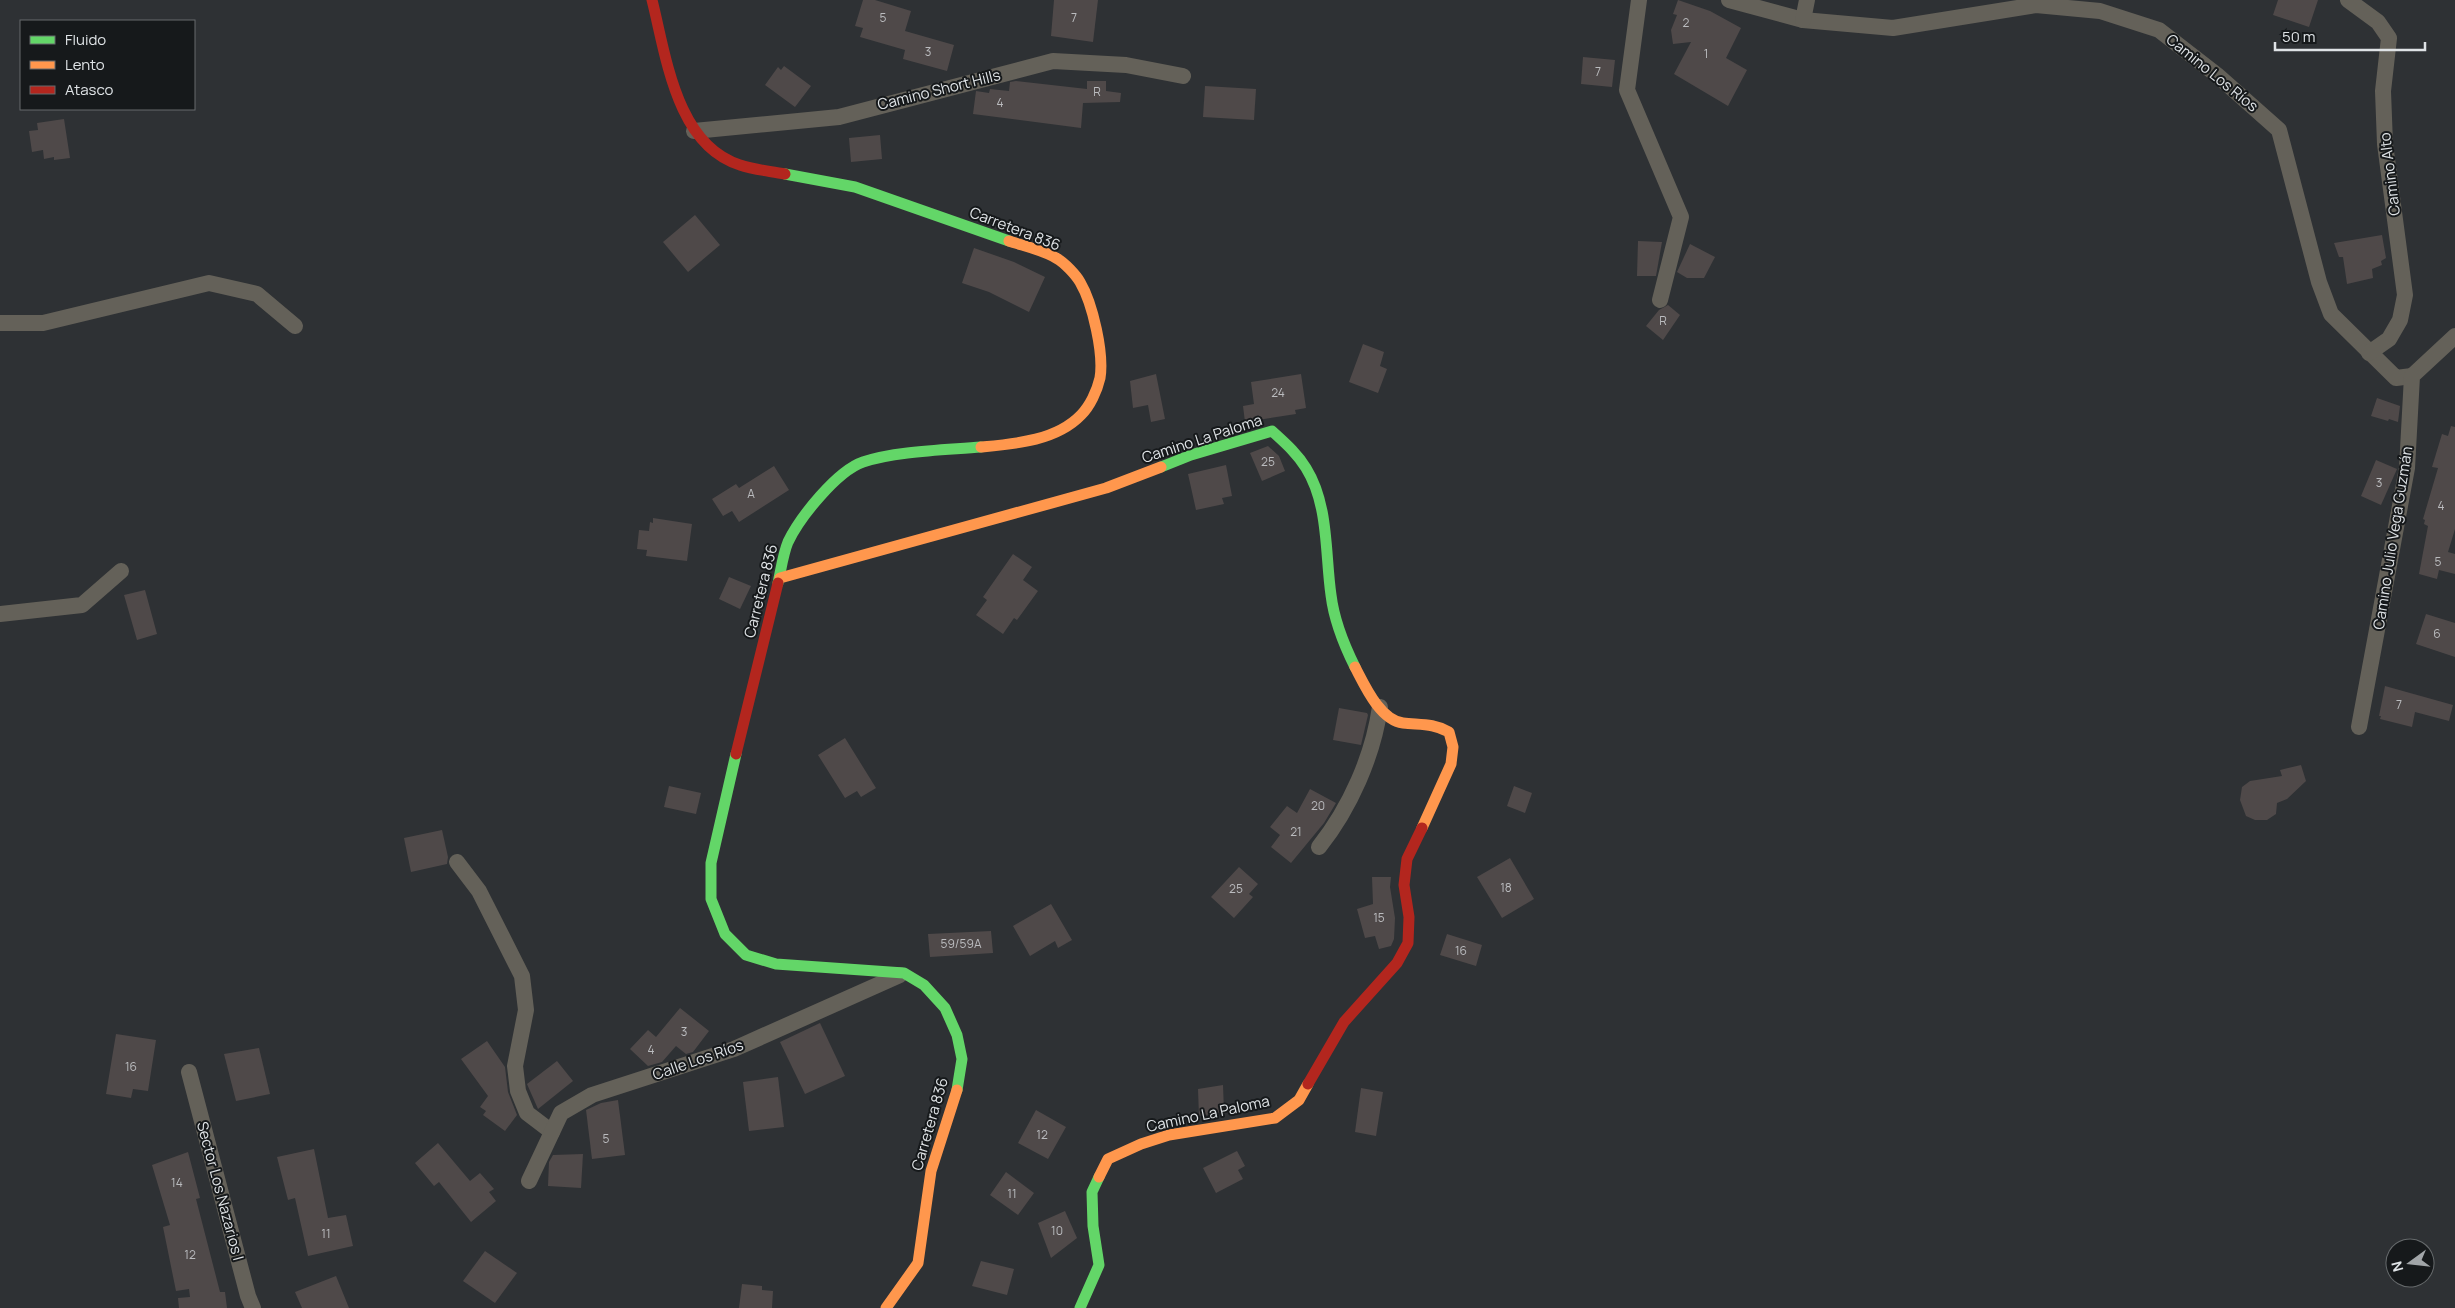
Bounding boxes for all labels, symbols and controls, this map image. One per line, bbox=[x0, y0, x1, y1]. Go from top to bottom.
house number: 5 bbox=[880, 9, 887, 26]
house number: 7 bbox=[1071, 9, 1077, 26]
house number: 2 bbox=[1683, 14, 1690, 31]
legend bbox=[20, 20, 195, 110]
scale bar bbox=[2275, 20, 2425, 52]
text: 50 m bbox=[2282, 26, 2316, 47]
text: Fluido bbox=[65, 29, 106, 50]
street label: Camino Los Ríos bbox=[2162, 29, 2263, 116]
house number: 3 bbox=[925, 43, 931, 60]
house number: 1 bbox=[1704, 45, 1708, 62]
text: Lento bbox=[65, 54, 105, 75]
house number: 7 bbox=[1595, 63, 1601, 80]
street label: Camino Short Hills bbox=[875, 64, 1003, 115]
text: Atasco bbox=[65, 79, 113, 100]
house number: R bbox=[1093, 83, 1101, 100]
house number: 4 bbox=[996, 94, 1004, 111]
street label: Camino Alto bbox=[2374, 131, 2405, 217]
street label: Carretera 836 bbox=[967, 202, 1064, 255]
house number: R bbox=[1659, 312, 1667, 329]
house number: 24 bbox=[1271, 384, 1285, 401]
street label: Camino La Paloma bbox=[1139, 409, 1265, 468]
street label: Camino Julio Vega Guzmán bbox=[2368, 445, 2417, 631]
house number: 25 bbox=[1261, 453, 1275, 470]
house number: 3 bbox=[2376, 474, 2382, 491]
house number: A bbox=[747, 485, 755, 502]
house number: 4 bbox=[2437, 497, 2445, 514]
street label: Carretera 836 bbox=[739, 542, 782, 640]
house number: 5 bbox=[2435, 553, 2442, 570]
house number: 6 bbox=[2433, 625, 2441, 642]
house number: 7 bbox=[2396, 696, 2402, 713]
house number: 20 bbox=[1311, 797, 1325, 814]
house number: 21 bbox=[1290, 823, 1302, 840]
house number: 18 bbox=[1500, 879, 1512, 896]
house number: 25 bbox=[1229, 880, 1243, 897]
house number: 15 bbox=[1373, 909, 1385, 926]
house number: 59/59A bbox=[940, 935, 982, 952]
house number: 16 bbox=[1455, 942, 1467, 959]
house number: 3 bbox=[681, 1023, 687, 1040]
street label: Calle Los Ríos bbox=[650, 1034, 746, 1085]
house number: 4 bbox=[647, 1041, 655, 1058]
house number: 16 bbox=[125, 1058, 137, 1075]
street label: Carretera 836 bbox=[906, 1075, 953, 1173]
street label: Camino La Paloma bbox=[1144, 1090, 1271, 1137]
street label: Sector Los Nazarios I bbox=[192, 1119, 249, 1263]
house number: 12 bbox=[1036, 1126, 1048, 1143]
house number: 5 bbox=[603, 1130, 610, 1147]
house number: 14 bbox=[171, 1174, 183, 1191]
house number: 11 bbox=[1007, 1185, 1017, 1202]
house number: 10 bbox=[1051, 1222, 1063, 1239]
house number: 11 bbox=[321, 1225, 331, 1242]
north arrow bbox=[2385, 1238, 2435, 1288]
house number: 12 bbox=[184, 1246, 196, 1263]
text: N bbox=[2386, 1259, 2407, 1274]

